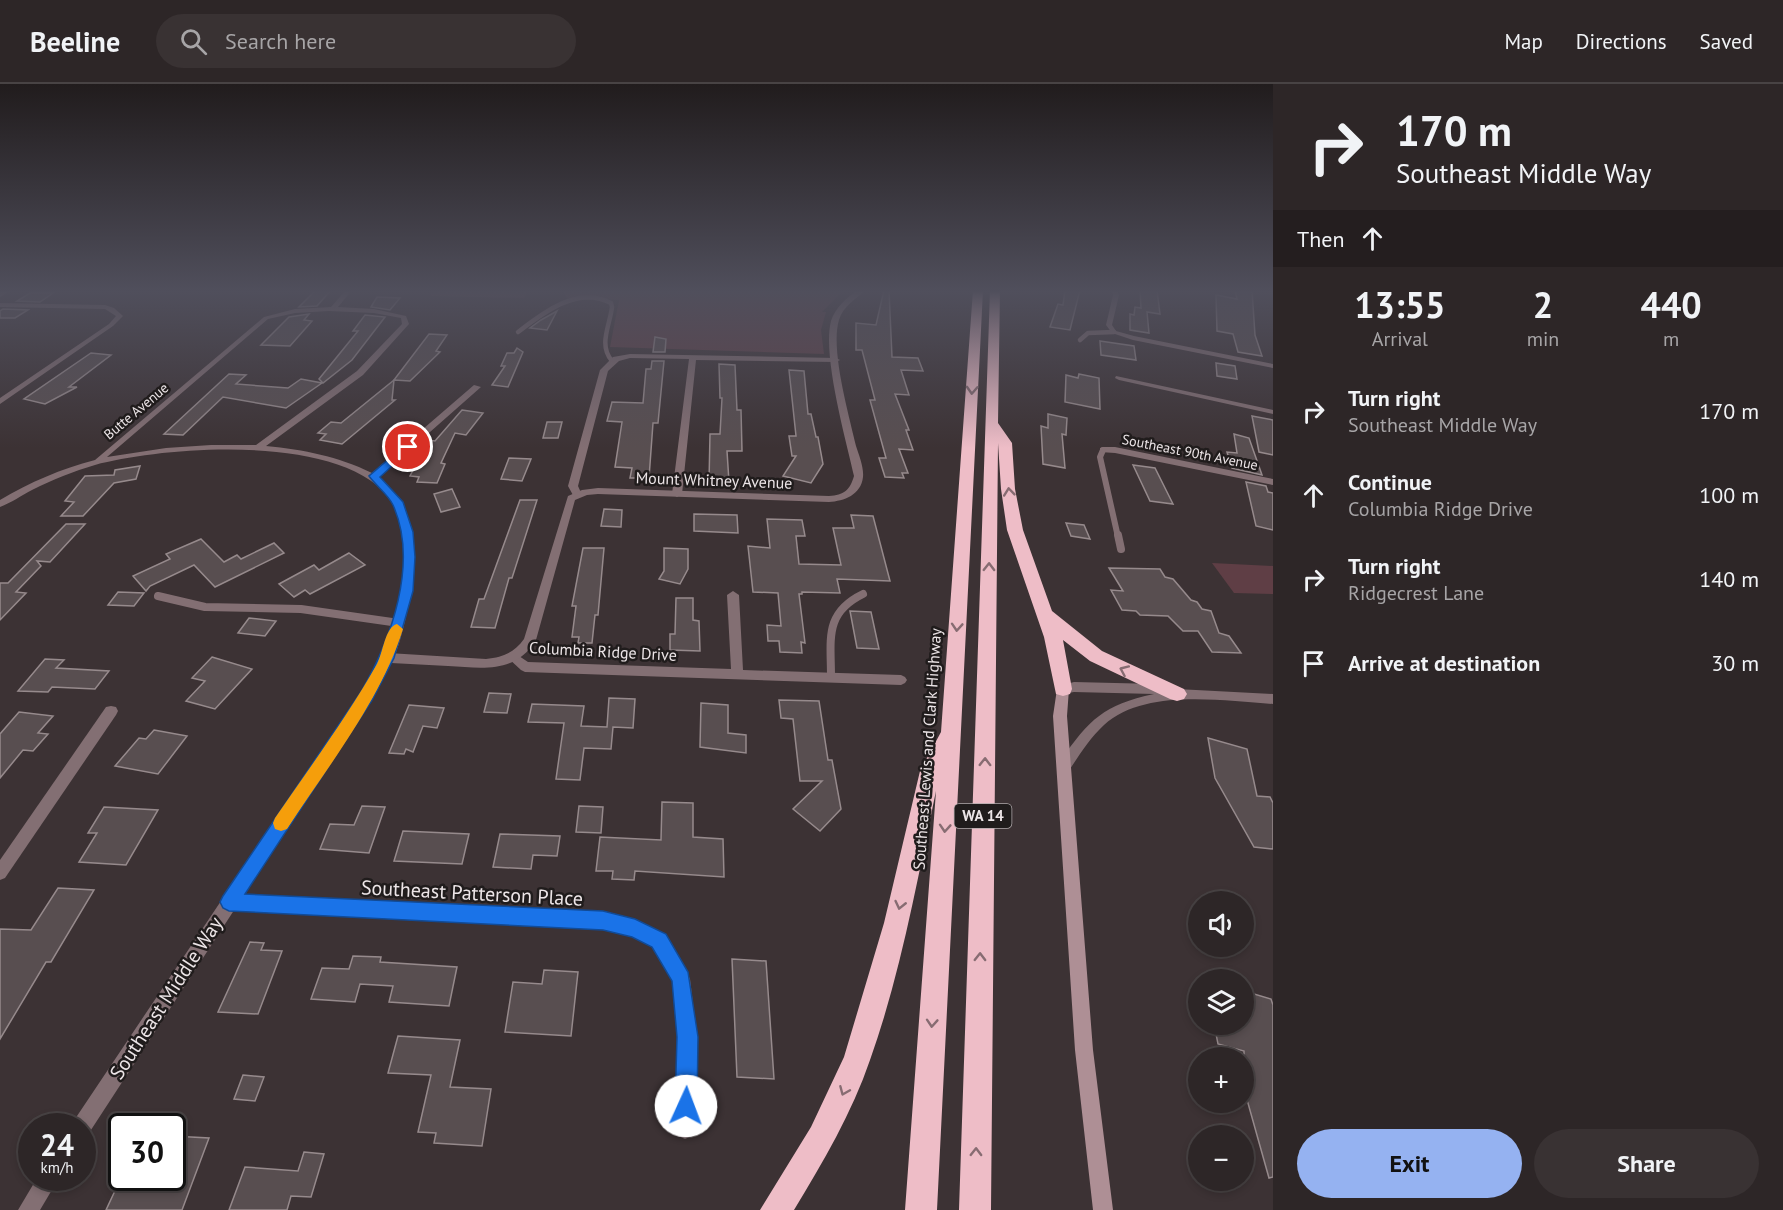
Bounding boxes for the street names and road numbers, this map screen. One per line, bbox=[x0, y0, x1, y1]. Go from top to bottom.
street label: Butte Avenue bbox=[100, 379, 172, 443]
street label: Southeast 90th Avenue bbox=[1121, 430, 1259, 474]
street label: Mount Whitney Avenue bbox=[635, 467, 793, 493]
street label: Southeast Lewis and Clark Highway bbox=[909, 627, 945, 871]
street label: Columbia Ridge Drive bbox=[529, 637, 677, 665]
road number: WA 14 bbox=[954, 804, 1012, 828]
street label: Southeast Patterson Place bbox=[360, 874, 584, 912]
street label: Southeast Middle Way bbox=[104, 911, 229, 1084]

